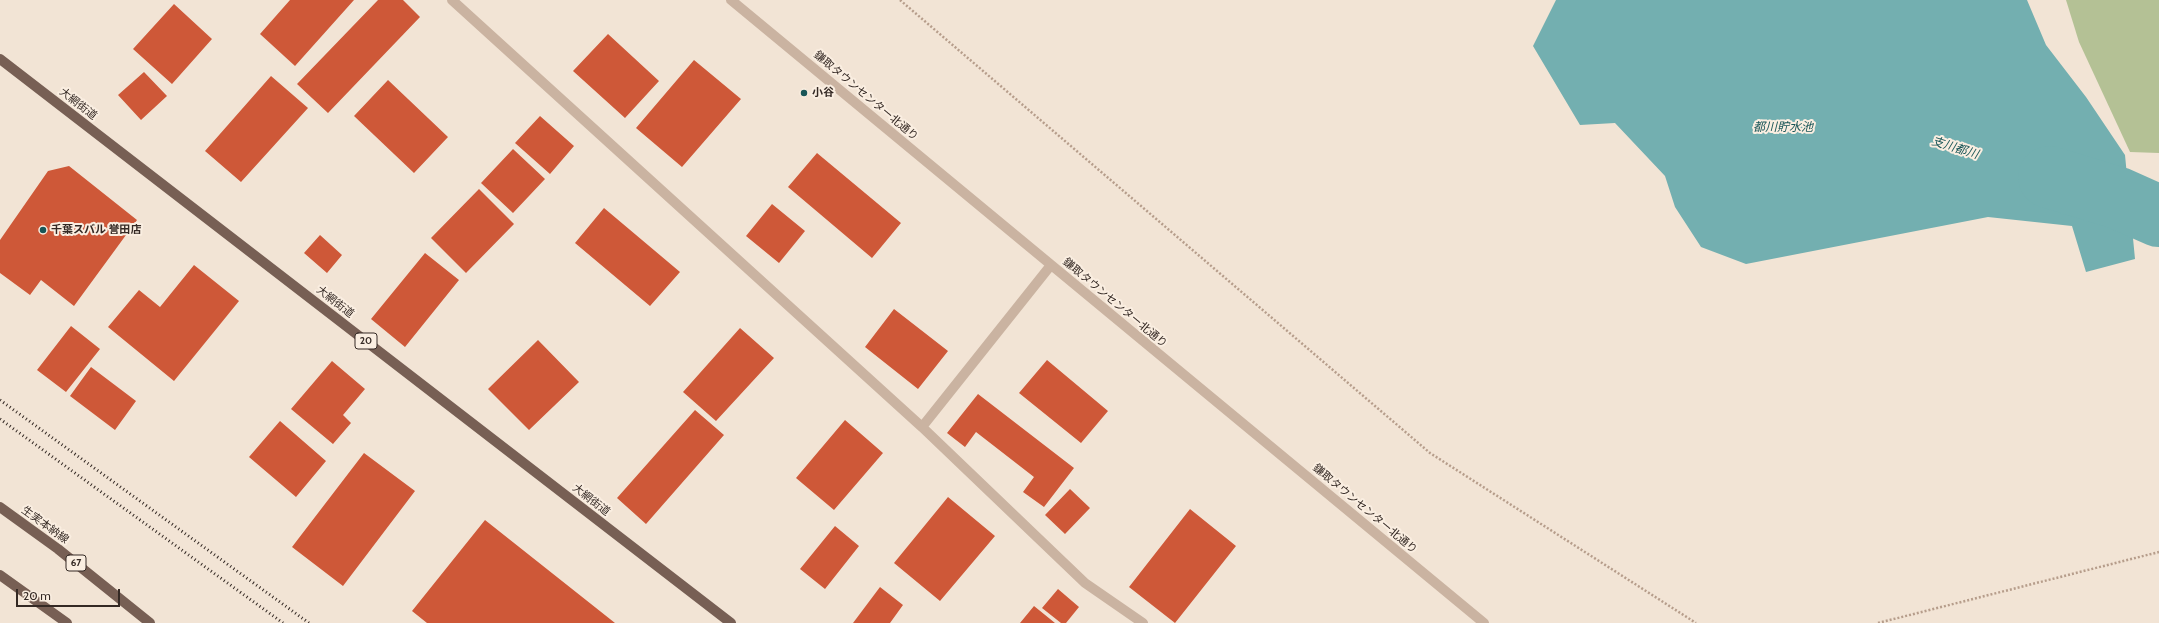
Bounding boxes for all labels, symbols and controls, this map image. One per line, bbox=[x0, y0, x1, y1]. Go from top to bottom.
street label: 鎌取タウンセンター北通り bbox=[811, 49, 921, 143]
street label: 大網街道 bbox=[57, 85, 99, 123]
place label: 小谷 bbox=[812, 86, 834, 100]
marker: 小谷 bbox=[799, 88, 809, 98]
water label: 都川貯水池 bbox=[1753, 120, 1813, 134]
water label: 支川都川 bbox=[1930, 134, 1980, 162]
place label: 千葉スバル 誉田店 bbox=[51, 223, 141, 237]
marker: 千葉スバル 誉田店 bbox=[38, 225, 48, 235]
street label: 鎌取タウンセンター北通り bbox=[1060, 256, 1170, 350]
street label: 大網街道 bbox=[314, 283, 356, 321]
road number: 20 bbox=[355, 333, 377, 349]
street label: 鎌取タウンセンター北通り bbox=[1310, 462, 1420, 556]
street label: 大網街道 bbox=[570, 481, 612, 519]
street label: 生実本納線 bbox=[19, 503, 71, 547]
road number: 67 bbox=[66, 555, 86, 571]
scale bar bbox=[18, 581, 122, 607]
text: 20 m bbox=[23, 588, 51, 603]

